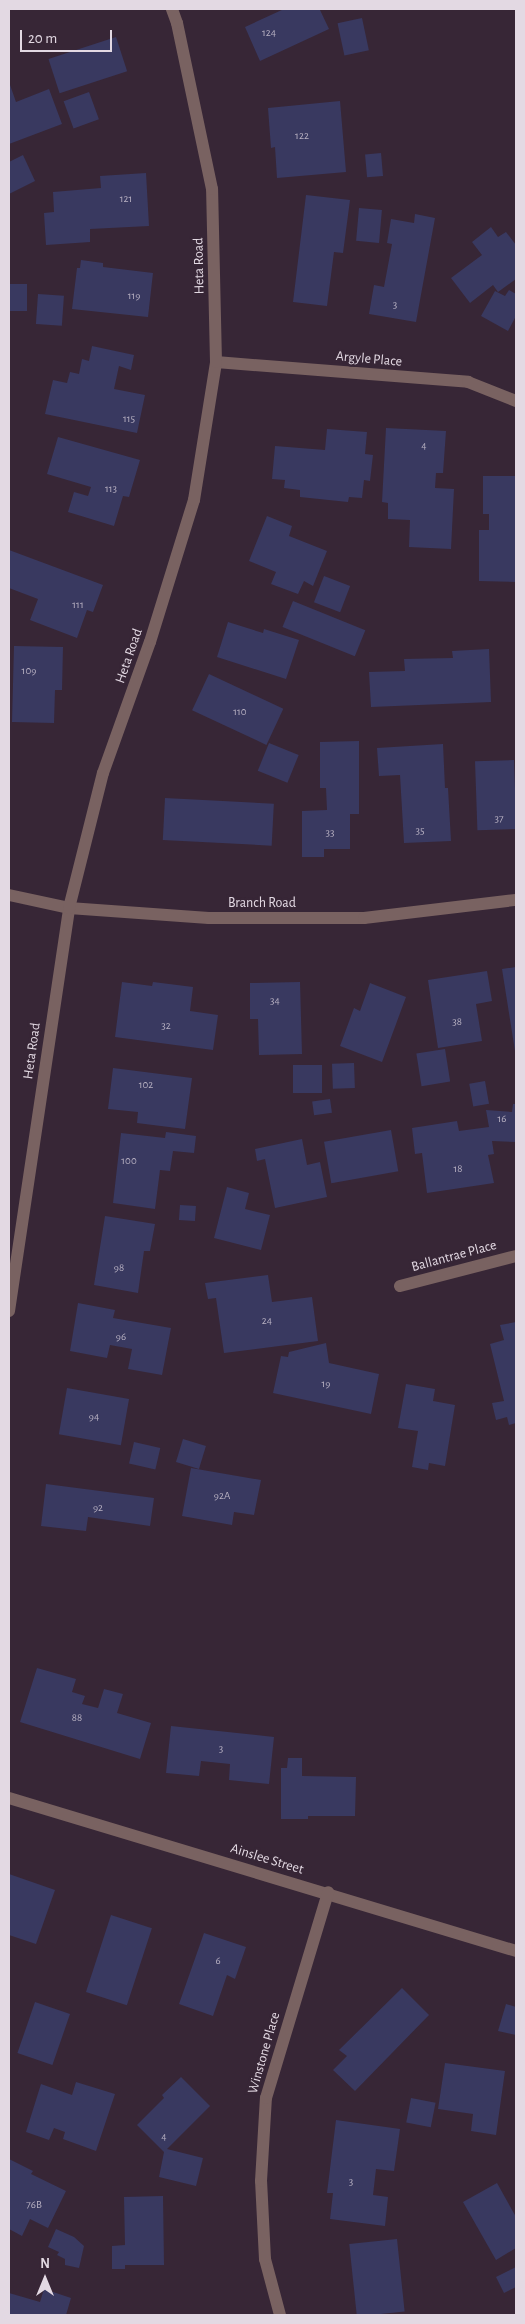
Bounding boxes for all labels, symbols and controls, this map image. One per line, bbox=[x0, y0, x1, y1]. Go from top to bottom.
scale bar bbox=[22, 20, 115, 52]
house number: 124 bbox=[262, 26, 276, 40]
text: 20 m bbox=[28, 31, 57, 46]
house number: 122 bbox=[295, 129, 309, 143]
house number: 121 bbox=[120, 192, 132, 206]
street label: Heta Road bbox=[190, 237, 208, 295]
house number: 119 bbox=[128, 289, 140, 303]
house number: 3 bbox=[393, 298, 397, 312]
street label: Argyle Place bbox=[335, 348, 403, 370]
house number: 115 bbox=[123, 412, 135, 426]
house number: 4 bbox=[421, 439, 427, 453]
house number: 113 bbox=[105, 482, 117, 496]
house number: 111 bbox=[72, 598, 84, 612]
street label: Heta Road bbox=[112, 626, 146, 686]
house number: 109 bbox=[22, 664, 36, 678]
house number: 110 bbox=[233, 705, 247, 719]
house number: 37 bbox=[494, 812, 504, 826]
house number: 35 bbox=[415, 824, 425, 838]
house number: 33 bbox=[325, 826, 335, 840]
street label: Branch Road bbox=[228, 895, 296, 911]
house number: 34 bbox=[270, 994, 280, 1008]
house number: 38 bbox=[452, 1015, 462, 1029]
house number: 32 bbox=[161, 1019, 171, 1033]
street label: Heta Road bbox=[20, 1022, 44, 1080]
house number: 102 bbox=[139, 1078, 153, 1092]
house number: 16 bbox=[498, 1112, 506, 1126]
house number: 100 bbox=[121, 1154, 137, 1168]
house number: 18 bbox=[454, 1162, 462, 1176]
street label: Ballantrae Place bbox=[410, 1237, 498, 1275]
house number: 98 bbox=[114, 1261, 124, 1275]
house number: 24 bbox=[262, 1314, 272, 1328]
house number: 96 bbox=[116, 1330, 126, 1344]
house number: 19 bbox=[322, 1377, 330, 1391]
house number: 94 bbox=[89, 1410, 99, 1424]
house number: 92A bbox=[214, 1489, 230, 1503]
house number: 92 bbox=[93, 1501, 103, 1515]
house number: 88 bbox=[72, 1711, 82, 1725]
house number: 3 bbox=[219, 1742, 223, 1756]
street label: Ainslee Street bbox=[228, 1840, 306, 1878]
house number: 6 bbox=[215, 1954, 221, 1968]
street label: Winstone Place bbox=[244, 2010, 284, 2096]
house number: 4 bbox=[161, 2130, 167, 2144]
house number: 3 bbox=[349, 2175, 353, 2189]
house number: 76B bbox=[26, 2198, 42, 2212]
north arrow bbox=[20, 2254, 70, 2304]
text: N bbox=[40, 2257, 50, 2271]

